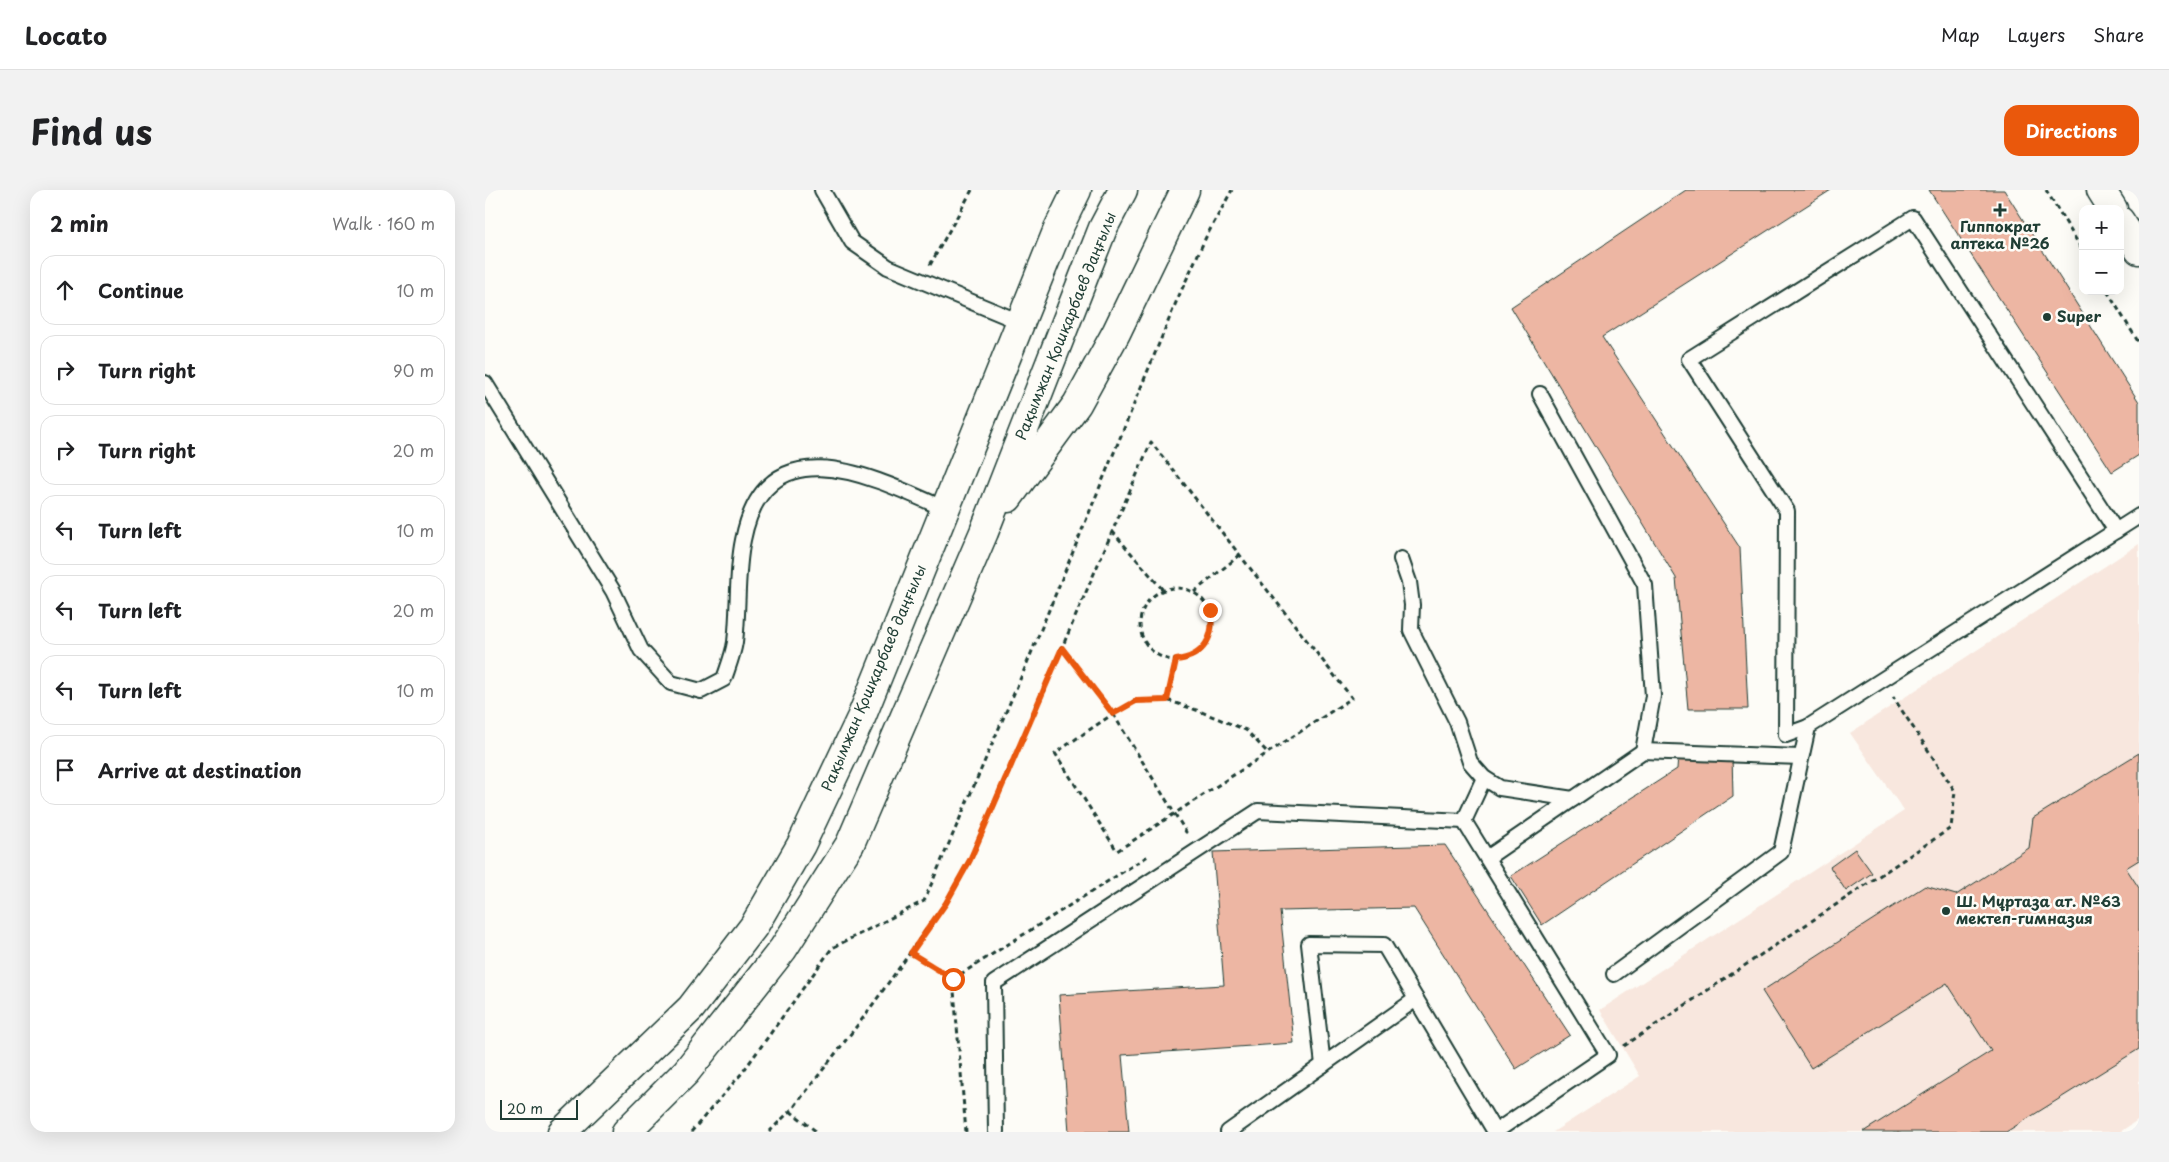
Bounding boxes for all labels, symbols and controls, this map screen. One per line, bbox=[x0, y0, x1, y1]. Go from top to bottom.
text: Locato bbox=[25, 17, 107, 53]
text: Map bbox=[1941, 21, 1980, 48]
text: Layers bbox=[2008, 21, 2065, 48]
text: Share bbox=[2093, 21, 2144, 48]
text: Find us bbox=[30, 104, 152, 157]
button: Directions bbox=[2004, 105, 2139, 156]
marker: Гиппократ аптека №26 bbox=[1994, 204, 2006, 216]
map controls bbox=[2079, 205, 2124, 295]
button: + bbox=[2079, 205, 2124, 250]
text: 2 min bbox=[50, 207, 109, 239]
street label: Рақымжан Қошқарбаев даңғылы bbox=[1008, 208, 1121, 443]
text: Walk · 160 m bbox=[332, 211, 435, 235]
place label: Гиппократ аптека №26 bbox=[1950, 214, 2050, 254]
button: − bbox=[2079, 250, 2124, 295]
icon: ahead bbox=[51, 276, 79, 304]
text: Continue bbox=[98, 276, 184, 304]
text: 10 m bbox=[397, 278, 434, 302]
place label: Super bbox=[2057, 304, 2101, 327]
marker: Super bbox=[2041, 311, 2053, 323]
icon: right bbox=[51, 356, 79, 384]
text: Turn right bbox=[98, 356, 196, 384]
text: 90 m bbox=[393, 358, 434, 382]
icon: right bbox=[51, 436, 79, 464]
text: Turn right bbox=[98, 436, 196, 464]
text: 20 m bbox=[393, 438, 434, 462]
icon: left bbox=[51, 516, 79, 544]
text: Turn left bbox=[98, 516, 182, 544]
text: 10 m bbox=[397, 518, 434, 542]
street label: Рақымжан Қошқарбаев даңғылы bbox=[814, 560, 931, 794]
icon: left bbox=[51, 596, 79, 624]
text: Turn left bbox=[98, 596, 182, 624]
text: 20 m bbox=[393, 598, 434, 622]
route end bbox=[1199, 599, 1222, 622]
icon: left bbox=[51, 676, 79, 704]
text: Turn left bbox=[98, 676, 182, 704]
text: 10 m bbox=[397, 678, 434, 702]
icon: arrive bbox=[51, 756, 79, 784]
text: Arrive at destination bbox=[98, 756, 302, 784]
place label: Ш. Мұртаза ат. №63 мектеп-гимназия bbox=[1956, 889, 2121, 929]
marker: Ш. Мұртаза ат. №63 мектеп-гимназия bbox=[1940, 905, 1952, 917]
route start bbox=[942, 968, 965, 991]
scale bar bbox=[500, 1097, 577, 1120]
text: 20 m bbox=[507, 1098, 543, 1119]

